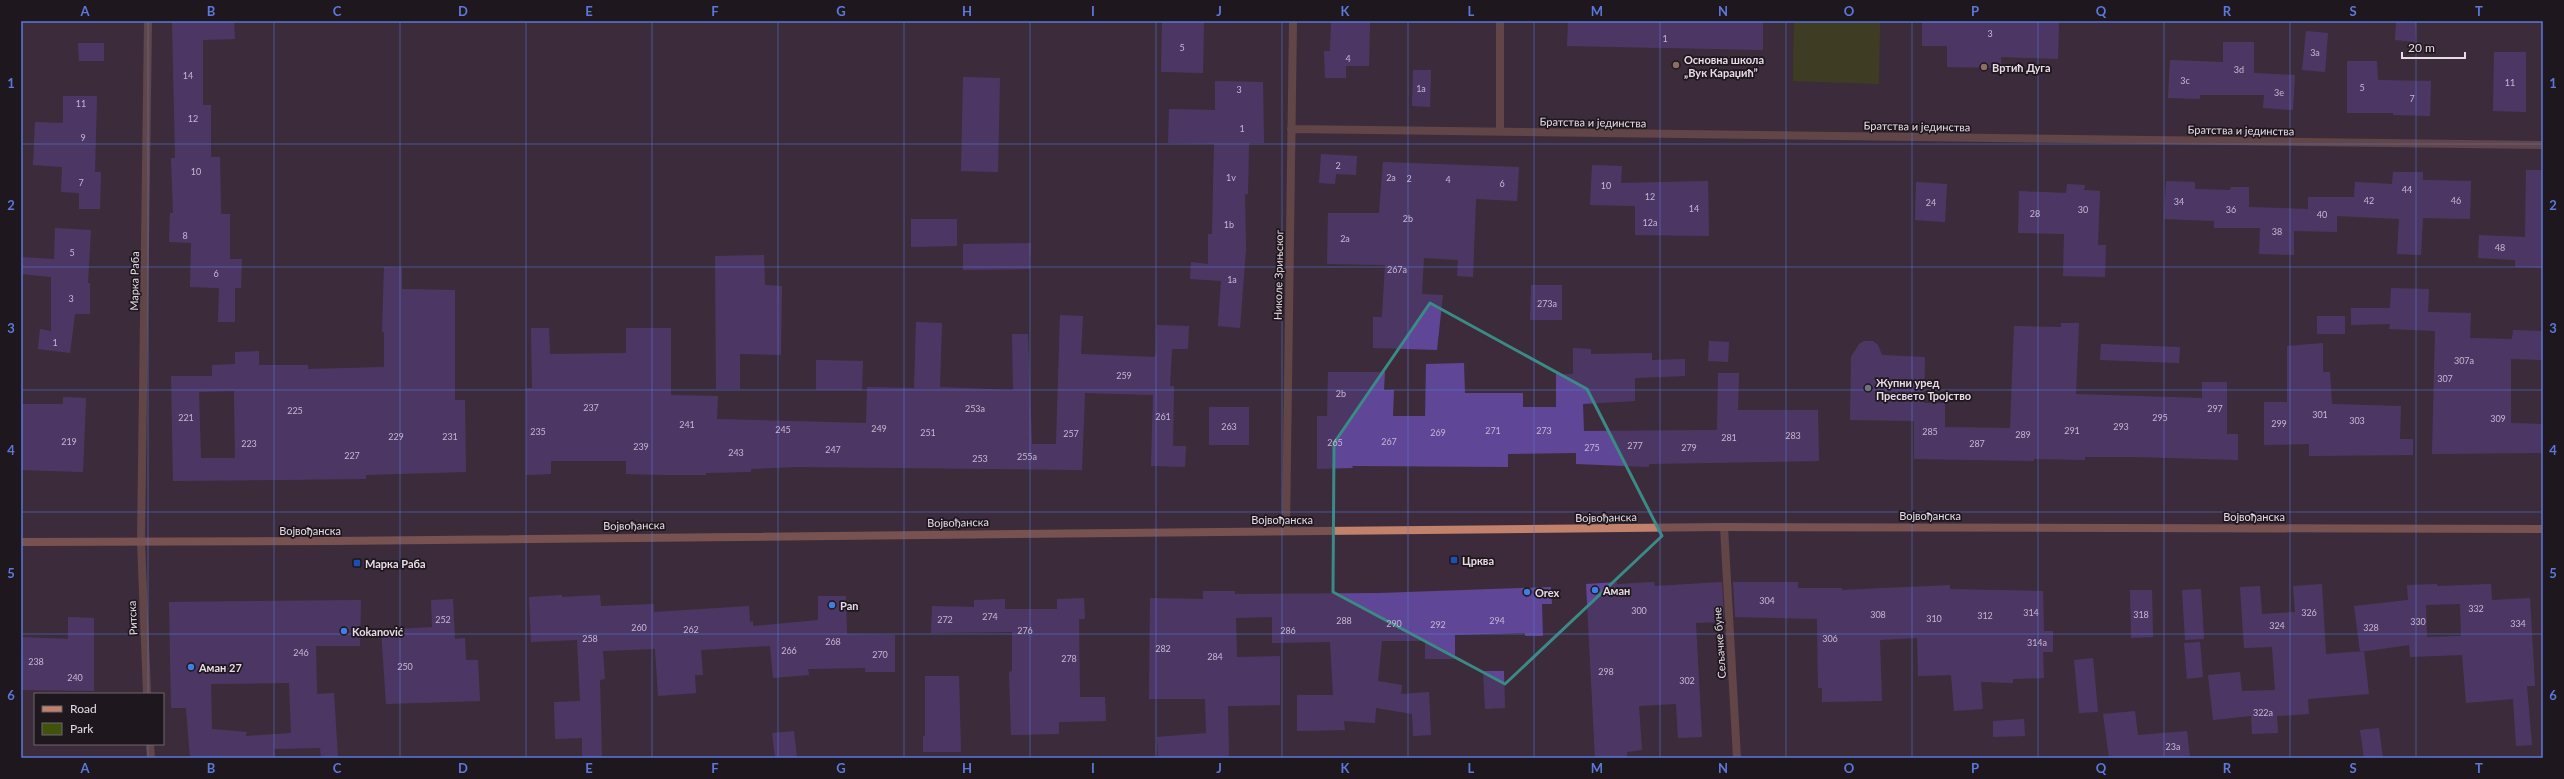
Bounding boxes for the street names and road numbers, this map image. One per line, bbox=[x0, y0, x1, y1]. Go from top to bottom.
street label: Братства и јединства bbox=[1540, 115, 1646, 129]
street label: Братства и јединства bbox=[1864, 119, 1970, 133]
street label: Братства и јединства bbox=[2188, 123, 2294, 137]
street label: Николе Зрињског bbox=[1271, 229, 1285, 320]
street label: Марка Раба bbox=[127, 251, 141, 311]
street label: Војвођанска bbox=[1899, 509, 1961, 522]
street label: Војвођанска bbox=[1575, 510, 1637, 524]
street label: Војвођанска bbox=[2223, 510, 2285, 523]
street label: Војвођанска bbox=[1251, 513, 1313, 526]
street label: Војвођанска bbox=[927, 515, 989, 529]
street label: Војвођанска bbox=[603, 518, 665, 532]
street label: Војвођанска bbox=[279, 524, 341, 537]
street label: Ритска bbox=[125, 600, 139, 636]
street label: Сељачке буне bbox=[1710, 607, 1728, 679]

